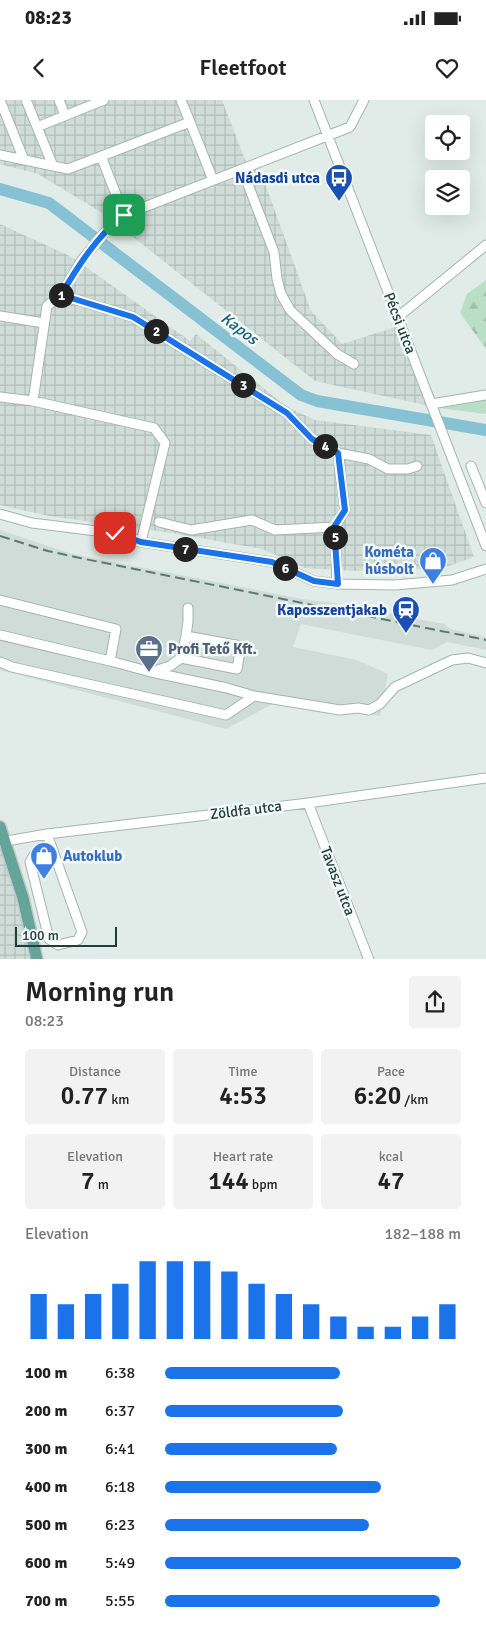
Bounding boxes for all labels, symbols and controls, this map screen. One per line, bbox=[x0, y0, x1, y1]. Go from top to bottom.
text: 08:23 bbox=[25, 6, 72, 30]
icon: back bbox=[25, 54, 53, 82]
text: Fleetfoot bbox=[200, 54, 286, 81]
icon: heart bbox=[433, 54, 461, 82]
map controls bbox=[425, 115, 470, 215]
button: locate bbox=[425, 115, 470, 160]
bus stop icon: Nádasdi utca bbox=[324, 163, 354, 202]
place label: Nádasdi utca bbox=[235, 169, 320, 187]
button: layers bbox=[425, 170, 470, 215]
pin bbox=[103, 194, 145, 236]
icon: arrive bbox=[110, 201, 138, 229]
pin: 1 bbox=[48, 282, 74, 308]
text: 1 bbox=[58, 287, 65, 304]
street label: Pécsi utca bbox=[380, 290, 420, 356]
water label: Kapos bbox=[217, 308, 264, 350]
pin: 2 bbox=[144, 318, 168, 344]
text: 2 bbox=[153, 323, 160, 340]
pin: 3 bbox=[230, 372, 256, 398]
text: 3 bbox=[240, 377, 247, 394]
pin: 4 bbox=[312, 434, 338, 458]
text: 4 bbox=[322, 438, 329, 455]
pin bbox=[94, 512, 136, 554]
icon: check bbox=[101, 519, 129, 547]
pin: 5 bbox=[322, 524, 348, 550]
text: 5 bbox=[332, 529, 339, 546]
pin: 7 bbox=[172, 536, 198, 562]
text: 7 bbox=[182, 541, 189, 558]
place label: Kométa húsbolt bbox=[364, 543, 414, 578]
shop icon: Kométa húsbolt bbox=[418, 546, 448, 585]
pin: 6 bbox=[272, 556, 298, 580]
text: 6 bbox=[282, 560, 289, 577]
station icon: Kaposszentjakab bbox=[391, 595, 421, 634]
place label: Kaposszentjakab bbox=[277, 601, 387, 619]
office icon: Profi Tető Kft. bbox=[134, 634, 164, 673]
place label: Profi Tető Kft. bbox=[168, 640, 257, 658]
street label: Zöldfa utca bbox=[209, 797, 283, 823]
shop icon: Autoklub bbox=[29, 841, 59, 880]
street label: Tavasz utca bbox=[317, 844, 359, 918]
place label: Autoklub bbox=[63, 847, 122, 865]
scale bar bbox=[15, 924, 118, 948]
text: 100 m bbox=[22, 927, 59, 944]
text: Morning run bbox=[25, 975, 174, 1009]
button: share bbox=[409, 976, 461, 1028]
text: 08:23 bbox=[25, 1011, 64, 1031]
text: Distance bbox=[69, 1063, 121, 1080]
text: Time bbox=[229, 1063, 257, 1080]
text: Pace bbox=[377, 1063, 405, 1080]
text: 0.77 bbox=[61, 1080, 108, 1111]
text: 4:53 bbox=[219, 1080, 267, 1111]
text: 6:20 bbox=[354, 1080, 401, 1111]
text: km bbox=[108, 1091, 129, 1108]
text: /km bbox=[401, 1091, 428, 1108]
text: Elevation bbox=[67, 1148, 123, 1165]
text: Heart rate bbox=[213, 1148, 273, 1165]
text: kcal bbox=[379, 1148, 403, 1165]
text: 7 bbox=[81, 1165, 95, 1196]
text: 144 bbox=[208, 1165, 249, 1196]
text: 47 bbox=[377, 1165, 405, 1196]
text: m bbox=[95, 1176, 109, 1193]
text: bpm bbox=[249, 1176, 278, 1193]
text: Elevation bbox=[25, 1224, 89, 1244]
text: 182–188 m bbox=[384, 1224, 461, 1244]
text: 100 m bbox=[25, 1363, 67, 1383]
text: 6:38 bbox=[105, 1363, 135, 1383]
text: 200 m bbox=[25, 1401, 67, 1421]
text: 6:37 bbox=[105, 1401, 135, 1421]
text: 300 m bbox=[25, 1439, 67, 1459]
text: 6:41 bbox=[105, 1439, 135, 1459]
text: 400 m bbox=[25, 1477, 67, 1497]
text: 6:18 bbox=[105, 1477, 135, 1497]
text: 500 m bbox=[25, 1515, 67, 1535]
text: 6:23 bbox=[105, 1515, 135, 1535]
text: 600 m bbox=[25, 1553, 67, 1573]
text: 5:49 bbox=[105, 1553, 135, 1573]
text: 700 m bbox=[25, 1591, 67, 1611]
text: 5:55 bbox=[105, 1591, 135, 1611]

